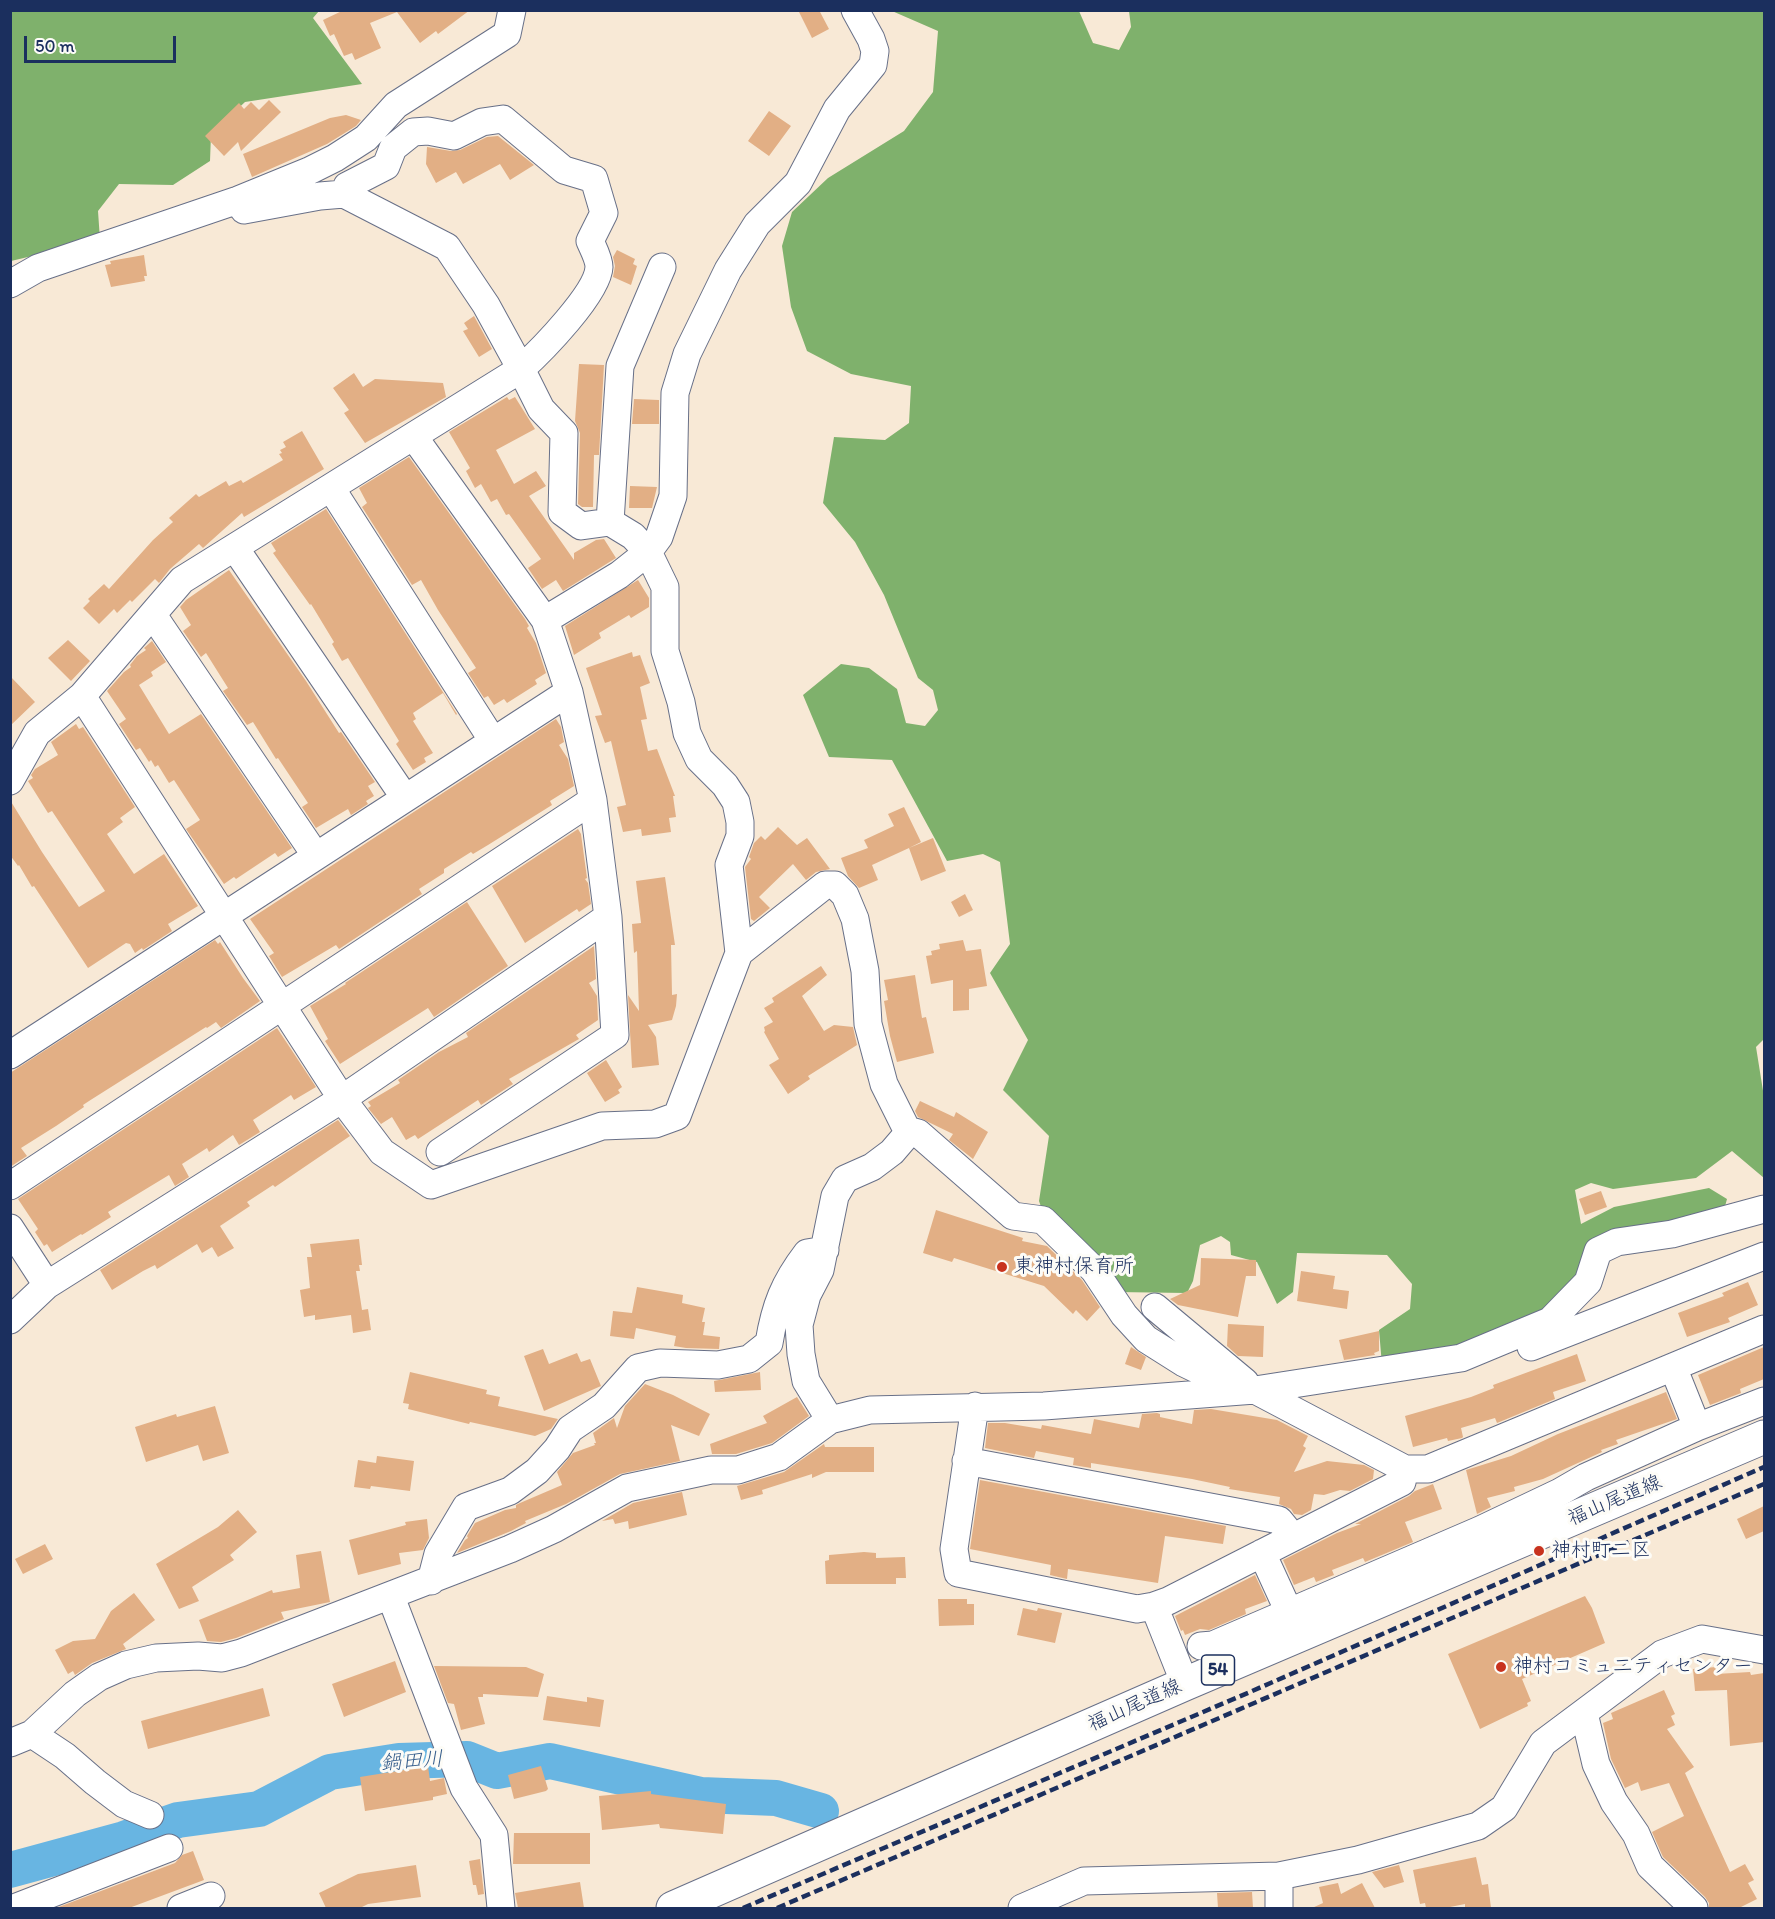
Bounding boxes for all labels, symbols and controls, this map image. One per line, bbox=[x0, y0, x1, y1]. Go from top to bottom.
scale bar bbox=[27, 24, 178, 62]
text: 50 m bbox=[35, 35, 75, 57]
place label: 東神村保育所 bbox=[1014, 1255, 1134, 1279]
marker: 東神村保育所 bbox=[995, 1260, 1009, 1274]
street label: 福山尾道線 bbox=[1564, 1470, 1666, 1532]
place label: 神村町二区 bbox=[1551, 1539, 1651, 1563]
marker: 神村町二区 bbox=[1532, 1544, 1546, 1558]
road number: 54 bbox=[1202, 1655, 1234, 1685]
place label: 神村コミュ二ティセンター bbox=[1513, 1655, 1753, 1679]
marker: 神村コミュ二ティセンター bbox=[1494, 1660, 1508, 1674]
street label: 福山尾道線 bbox=[1084, 1675, 1186, 1737]
water label: 鍋田川 bbox=[380, 1747, 444, 1777]

